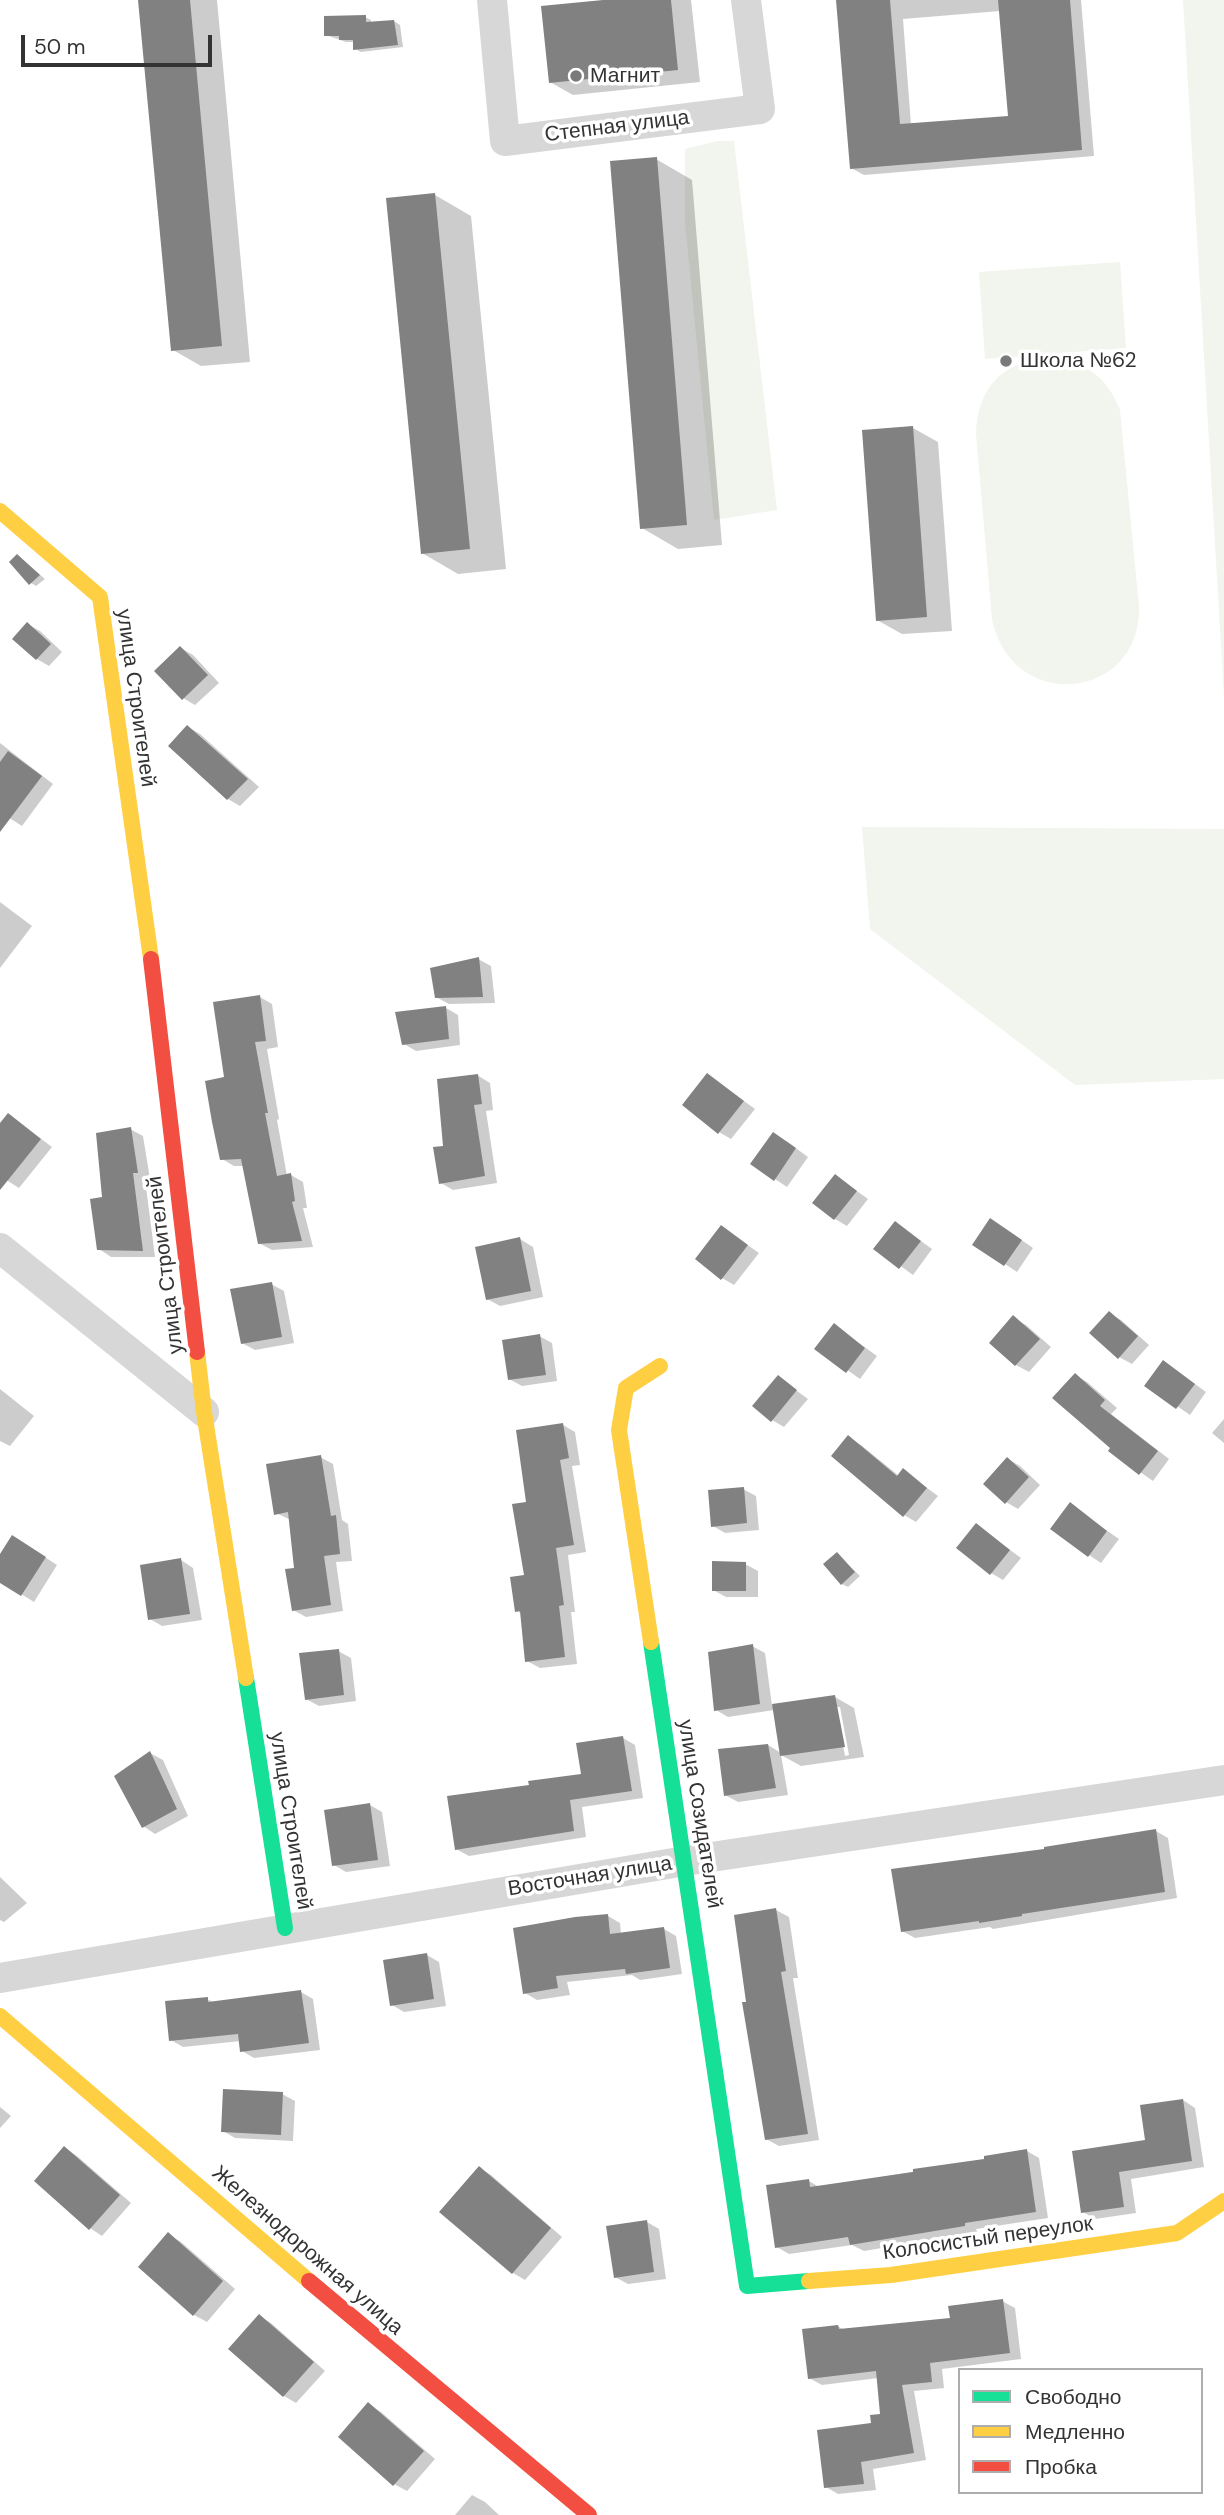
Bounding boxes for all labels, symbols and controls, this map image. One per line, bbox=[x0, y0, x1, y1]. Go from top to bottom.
scale bar bbox=[24, 21, 215, 65]
text: 50 m bbox=[34, 33, 85, 61]
place label: Магнит bbox=[590, 63, 660, 89]
marker: Магнит bbox=[568, 68, 584, 84]
street label: Степная улица bbox=[543, 106, 691, 148]
place label: Школа №62 bbox=[1020, 348, 1137, 374]
marker: Школа №62 bbox=[998, 353, 1014, 369]
street label: улица Строителей bbox=[110, 608, 160, 788]
street label: улица Строителей bbox=[143, 1175, 189, 1355]
street label: улица Созидателей bbox=[672, 1718, 726, 1910]
street label: улица Строителей bbox=[264, 1731, 316, 1911]
street label: Восточная улица bbox=[506, 1852, 674, 1902]
street label: Железнодорожная улица bbox=[206, 2161, 408, 2341]
street label: Колосистый переулок bbox=[881, 2212, 1095, 2266]
legend bbox=[958, 2368, 1203, 2494]
text: Свободно bbox=[1025, 2383, 1122, 2411]
text: Медленно bbox=[1025, 2418, 1125, 2446]
text: Пробка bbox=[1025, 2453, 1097, 2481]

